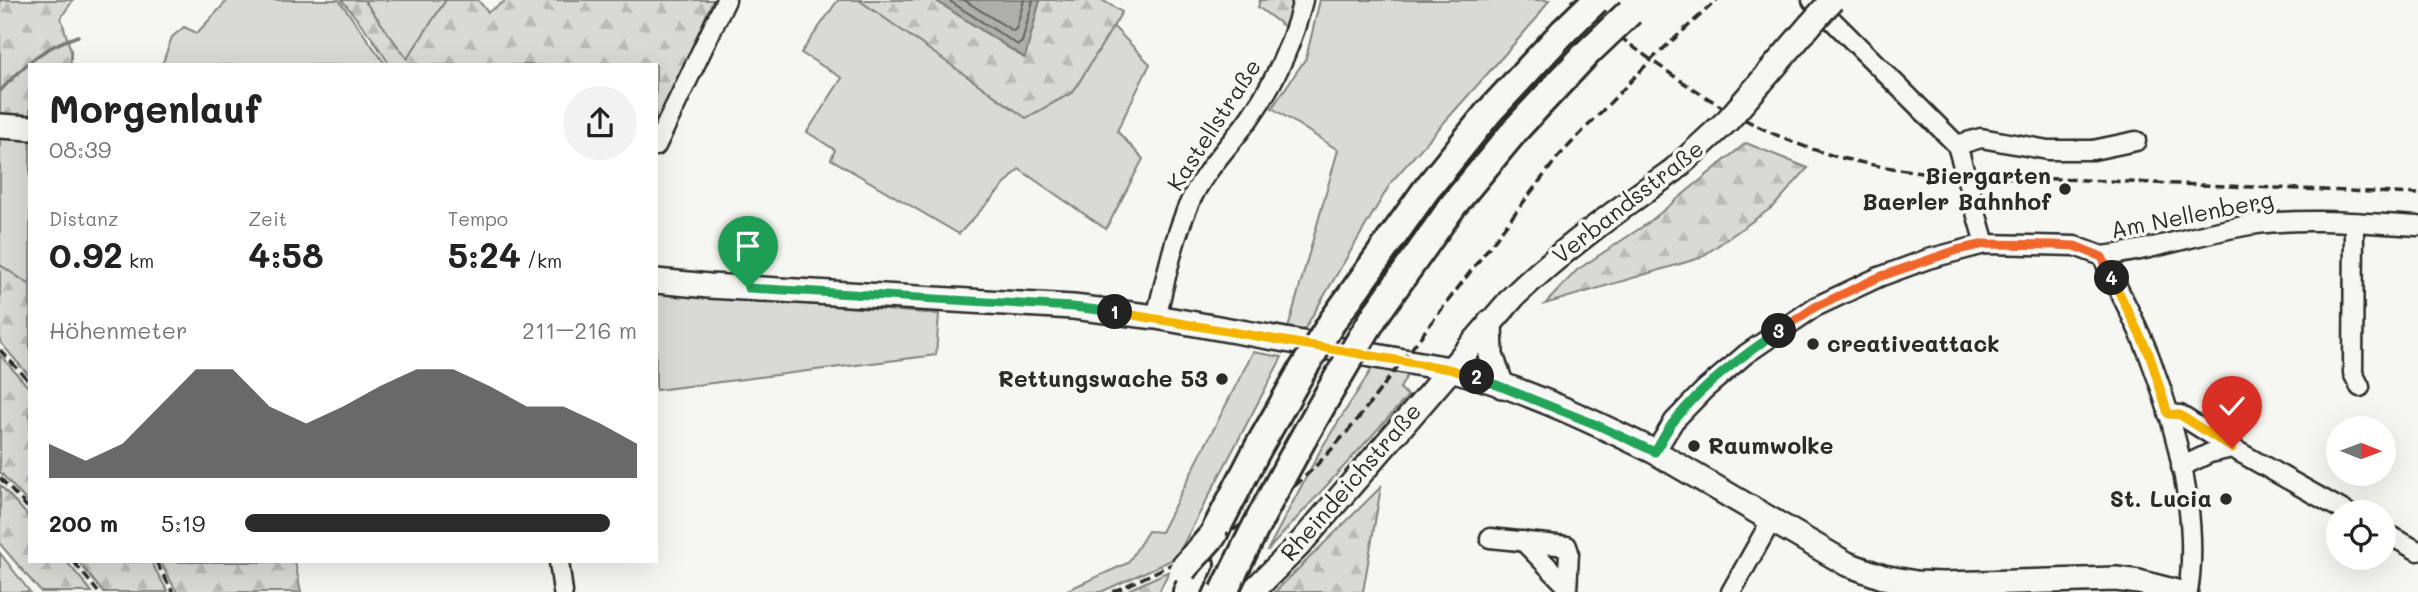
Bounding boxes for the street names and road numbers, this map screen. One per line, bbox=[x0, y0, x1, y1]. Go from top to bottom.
street label: Kastellstraße bbox=[1159, 53, 1267, 196]
street label: Verbandsstraße bbox=[1546, 133, 1709, 270]
street label: Am Nellenberg bbox=[2108, 184, 2276, 244]
street label: Rheindeichstraße bbox=[1273, 396, 1427, 567]

